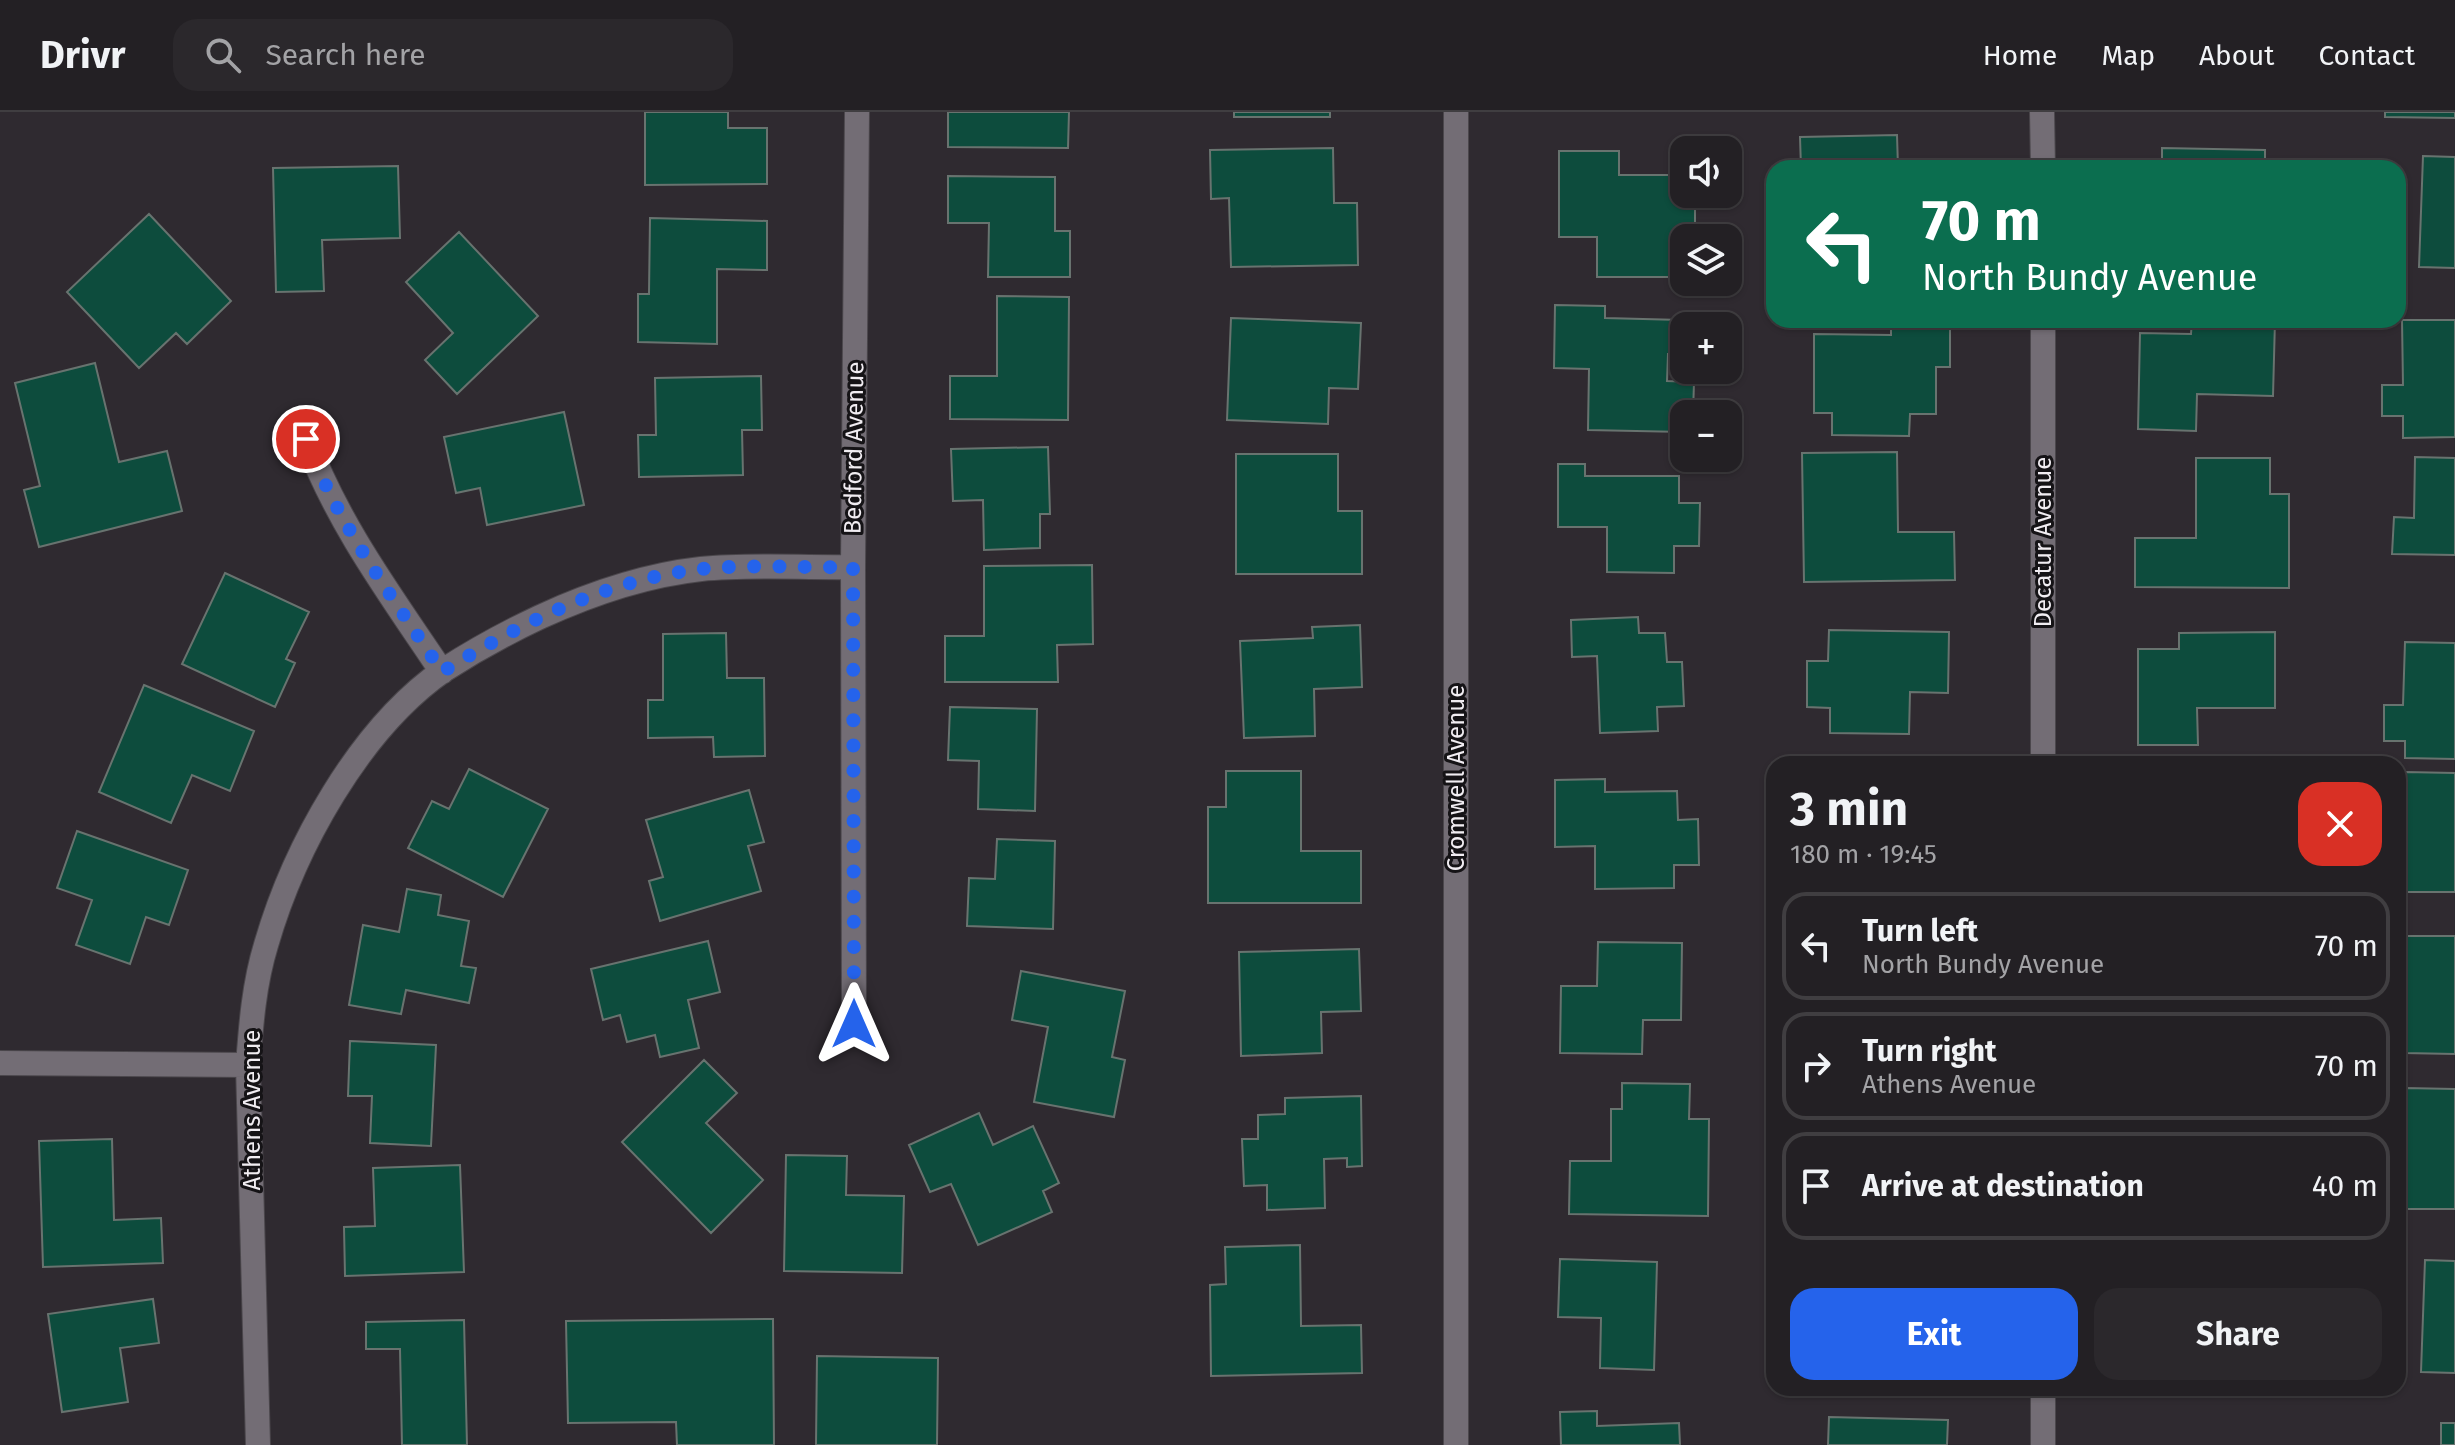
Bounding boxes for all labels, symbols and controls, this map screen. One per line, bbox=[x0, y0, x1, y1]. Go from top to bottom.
search box bbox=[173, 19, 733, 91]
text: Drivr bbox=[40, 32, 125, 78]
icon: search bbox=[201, 33, 245, 77]
text: Search here bbox=[265, 37, 426, 73]
text: Home bbox=[1983, 39, 2057, 72]
text: Map bbox=[2101, 39, 2155, 72]
text: About bbox=[2199, 39, 2274, 72]
text: Contact bbox=[2318, 39, 2415, 72]
map controls bbox=[1670, 136, 1742, 472]
button: sound bbox=[1670, 136, 1742, 208]
text: 70 m bbox=[1922, 188, 2041, 255]
icon: left bbox=[1790, 192, 1894, 296]
button: layers bbox=[1670, 224, 1742, 296]
text: North Bundy Avenue bbox=[1922, 256, 2257, 300]
button: + bbox=[1670, 312, 1742, 384]
street label: Bedford Avenue bbox=[838, 361, 870, 535]
button: − bbox=[1670, 400, 1742, 472]
pin bbox=[272, 405, 340, 473]
icon: arrive bbox=[284, 417, 328, 461]
street label: Decatur Avenue bbox=[2029, 457, 2057, 627]
street label: Cromwell Avenue bbox=[1442, 685, 1470, 871]
text: 3 min bbox=[1790, 780, 1908, 838]
button: close bbox=[2298, 782, 2382, 866]
text: 180 m · 19:45 bbox=[1790, 839, 1937, 870]
text: Turn left bbox=[1862, 913, 1978, 949]
icon: left bbox=[1794, 924, 1838, 968]
text: 70 m bbox=[2315, 928, 2378, 964]
text: North Bundy Avenue bbox=[1862, 949, 2104, 980]
position arrow bbox=[812, 982, 896, 1066]
street label: Athens Avenue bbox=[238, 1030, 266, 1190]
text: Turn right bbox=[1862, 1033, 1997, 1069]
icon: right bbox=[1794, 1044, 1838, 1088]
text: 70 m bbox=[2315, 1048, 2378, 1084]
text: Athens Avenue bbox=[1862, 1069, 2036, 1100]
icon: arrive bbox=[1794, 1164, 1838, 1208]
text: Arrive at destination bbox=[1862, 1168, 2144, 1204]
text: 40 m bbox=[2312, 1168, 2378, 1204]
button: Exit bbox=[1790, 1288, 2078, 1380]
button: Share bbox=[2094, 1288, 2382, 1380]

